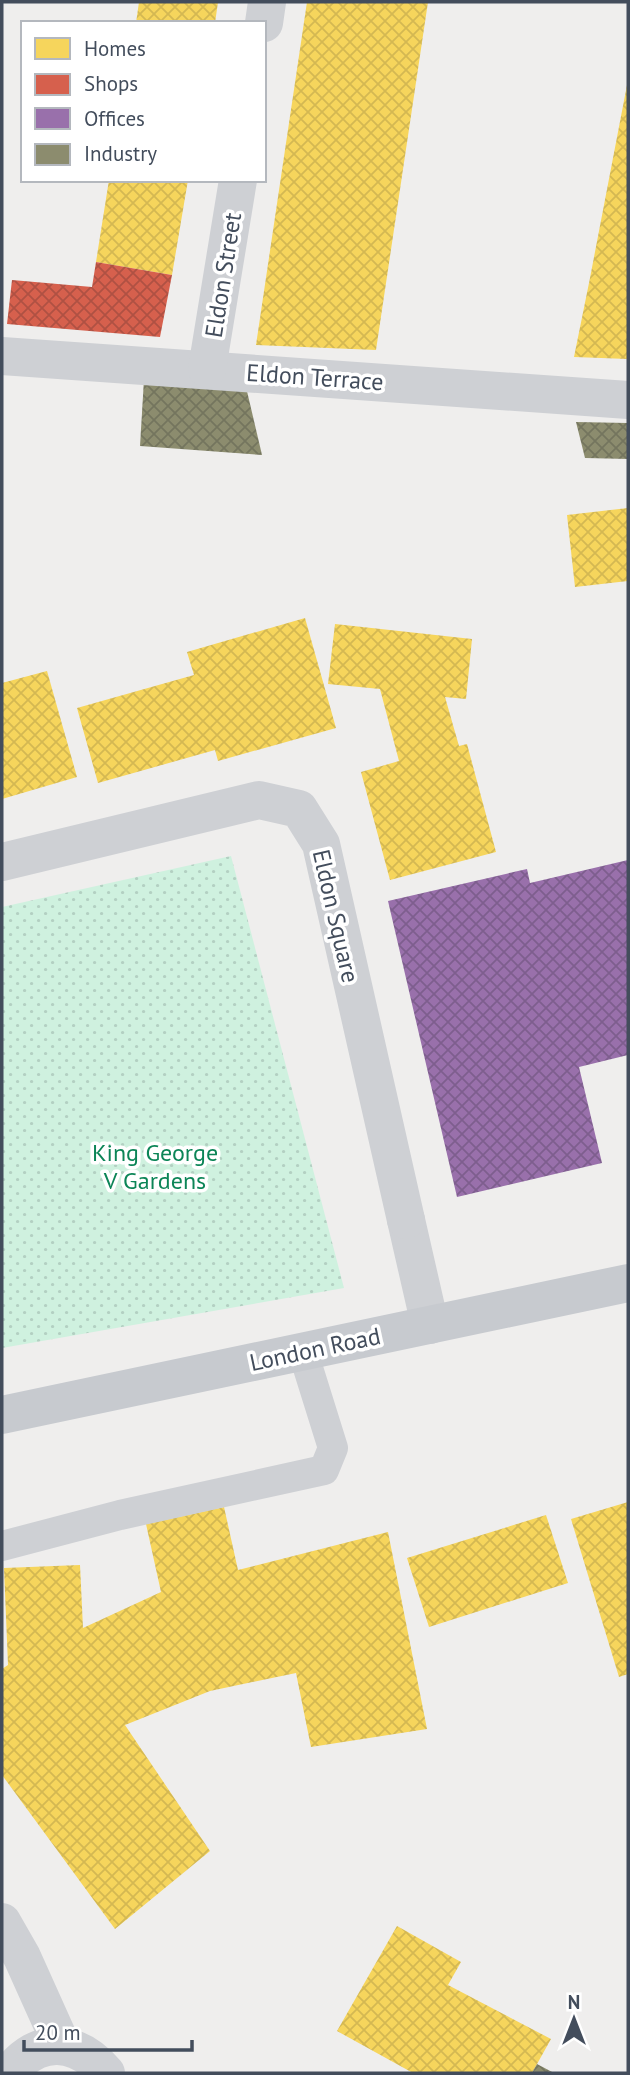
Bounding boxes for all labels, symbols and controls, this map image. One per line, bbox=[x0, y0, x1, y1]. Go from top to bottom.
legend bbox=[21, 21, 266, 182]
text: Homes bbox=[84, 35, 146, 62]
text: Shops bbox=[84, 70, 138, 97]
text: Offices bbox=[84, 105, 145, 132]
text: Industry bbox=[84, 140, 157, 167]
street label: Eldon Street bbox=[198, 210, 248, 340]
street label: Eldon Terrace bbox=[245, 357, 385, 397]
street label: Eldon Square bbox=[306, 846, 366, 986]
park label: King George V Gardens bbox=[92, 1137, 218, 1196]
street label: London Road bbox=[247, 1320, 383, 1378]
north arrow bbox=[539, 1984, 609, 2054]
text: N bbox=[568, 1990, 580, 2014]
scale bar bbox=[24, 2008, 192, 2052]
text: 20 m bbox=[35, 2019, 81, 2046]

